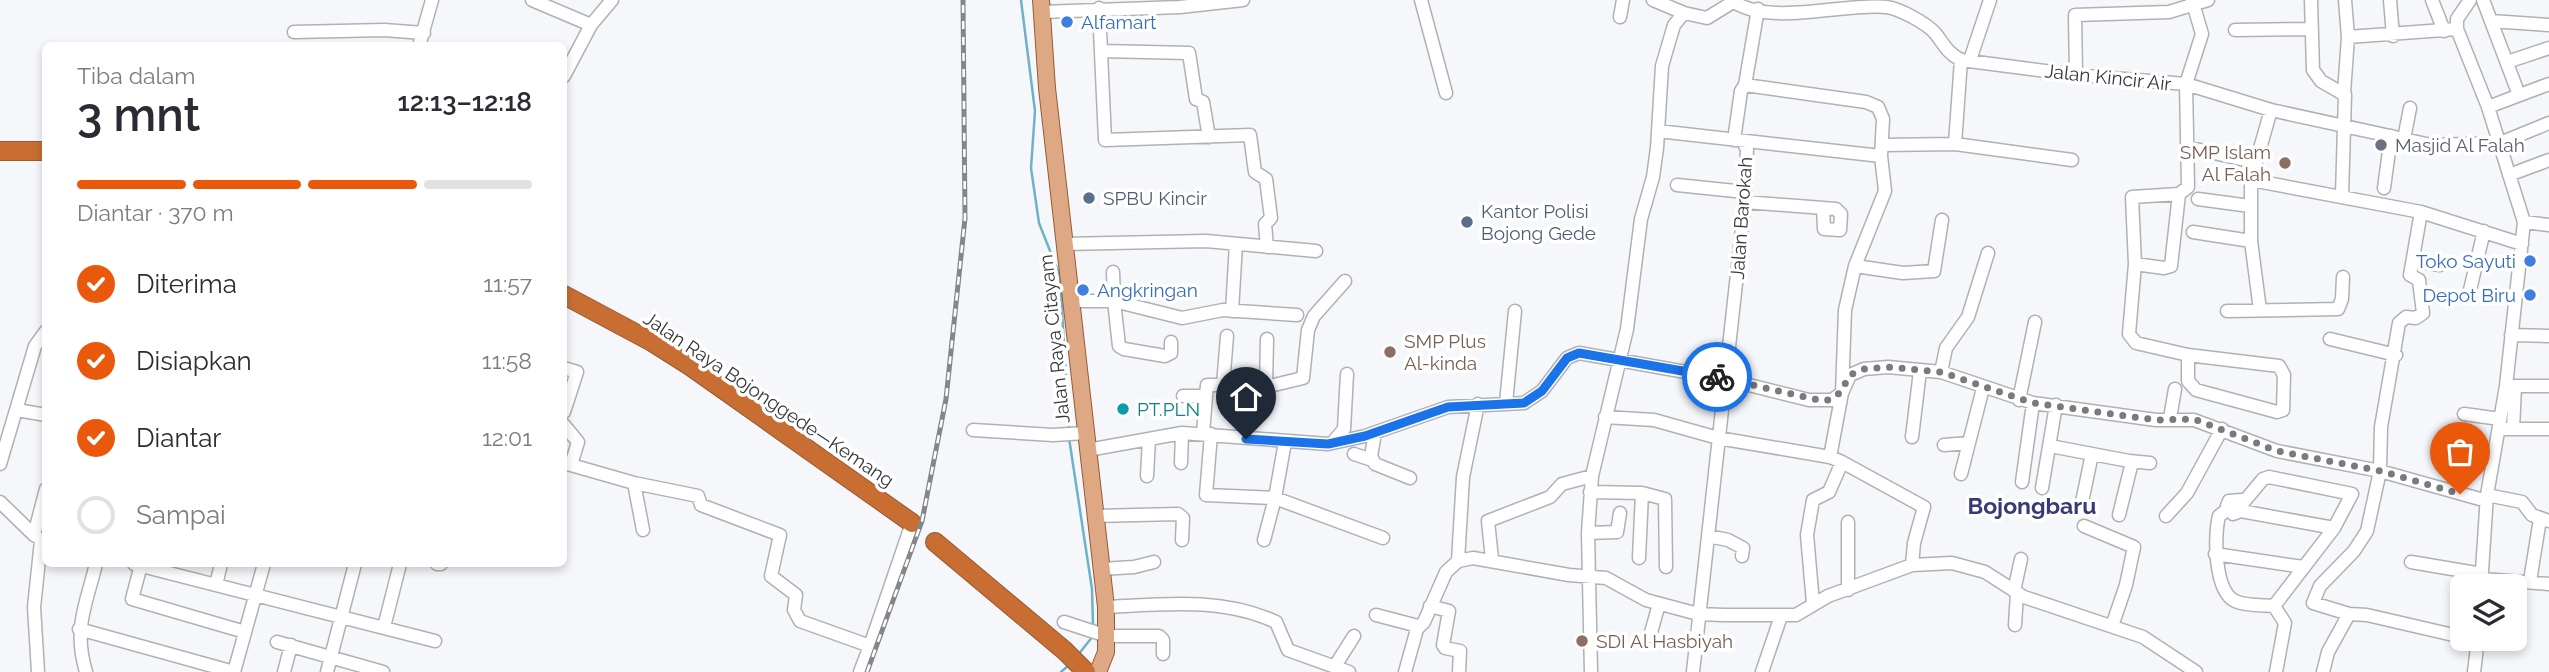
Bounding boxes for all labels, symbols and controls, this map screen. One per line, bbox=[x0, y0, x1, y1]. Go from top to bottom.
place label: Alfamart bbox=[1081, 11, 1157, 33]
marker: Alfamart bbox=[1059, 14, 1075, 30]
street label: Jalan Kincir Air bbox=[2044, 59, 2173, 95]
text: Tiba dalam bbox=[77, 62, 195, 89]
text: 12:13–12:18 bbox=[398, 87, 532, 117]
text: 3 mnt bbox=[77, 88, 200, 142]
place label: Masjid Al Falah bbox=[2395, 134, 2525, 156]
marker: Masjid Al Falah bbox=[2373, 137, 2389, 153]
place label: SMP Islam Al Falah bbox=[2180, 141, 2271, 185]
marker: SMP Islam Al Falah bbox=[2277, 155, 2293, 171]
street label: Jalan Barokah bbox=[1726, 156, 1756, 280]
place label: SPBU Kincir bbox=[1103, 187, 1207, 209]
marker: SPBU Kincir bbox=[1081, 190, 1097, 206]
text: Diantar · 370 m bbox=[77, 199, 234, 226]
place label: Kantor Polisi Bojong Gede bbox=[1481, 200, 1596, 244]
marker: Kantor Polisi Bojong Gede bbox=[1459, 214, 1475, 230]
place label: Toko Sayuti bbox=[2416, 250, 2516, 272]
street label: Jalan Raya Citayam bbox=[1034, 253, 1074, 425]
marker: Toko Sayuti bbox=[2522, 253, 2538, 269]
icon: check bbox=[77, 265, 115, 303]
text: Diterima bbox=[136, 269, 237, 299]
text: 11:57 bbox=[483, 270, 532, 297]
place label: Angkringan bbox=[1097, 279, 1198, 301]
marker: Angkringan bbox=[1075, 282, 1091, 298]
place label: Depot Biru bbox=[2422, 284, 2516, 306]
marker: Depot Biru bbox=[2522, 287, 2538, 303]
street label: Jalan Raya Bojonggede—Kemang bbox=[640, 307, 898, 491]
place label: SMP Plus Al-kinda bbox=[1404, 330, 1486, 374]
icon: check bbox=[77, 342, 115, 380]
courier bbox=[1682, 342, 1752, 412]
marker: SMP Plus Al-kinda bbox=[1382, 344, 1398, 360]
text: Disiapkan bbox=[136, 346, 252, 376]
text: 11:58 bbox=[482, 347, 532, 374]
icon: bike bbox=[1698, 358, 1736, 396]
pin bbox=[1216, 367, 1276, 439]
icon: home bbox=[1227, 378, 1265, 416]
place label: PT.PLN bbox=[1137, 398, 1200, 420]
marker: PT.PLN bbox=[1115, 401, 1131, 417]
icon: check bbox=[77, 419, 115, 457]
pin bbox=[2430, 422, 2490, 494]
text: Diantar bbox=[136, 423, 221, 453]
text: 12:01 bbox=[482, 424, 532, 451]
icon: bag bbox=[2441, 433, 2479, 471]
district label: Bojongbaru bbox=[1968, 492, 2096, 519]
text: Sampai bbox=[136, 500, 226, 530]
map controls bbox=[2450, 574, 2527, 651]
button: layers bbox=[2450, 574, 2527, 651]
place label: SDI Al Hasbiyah bbox=[1596, 630, 1733, 652]
marker: SDI Al Hasbiyah bbox=[1574, 633, 1590, 649]

